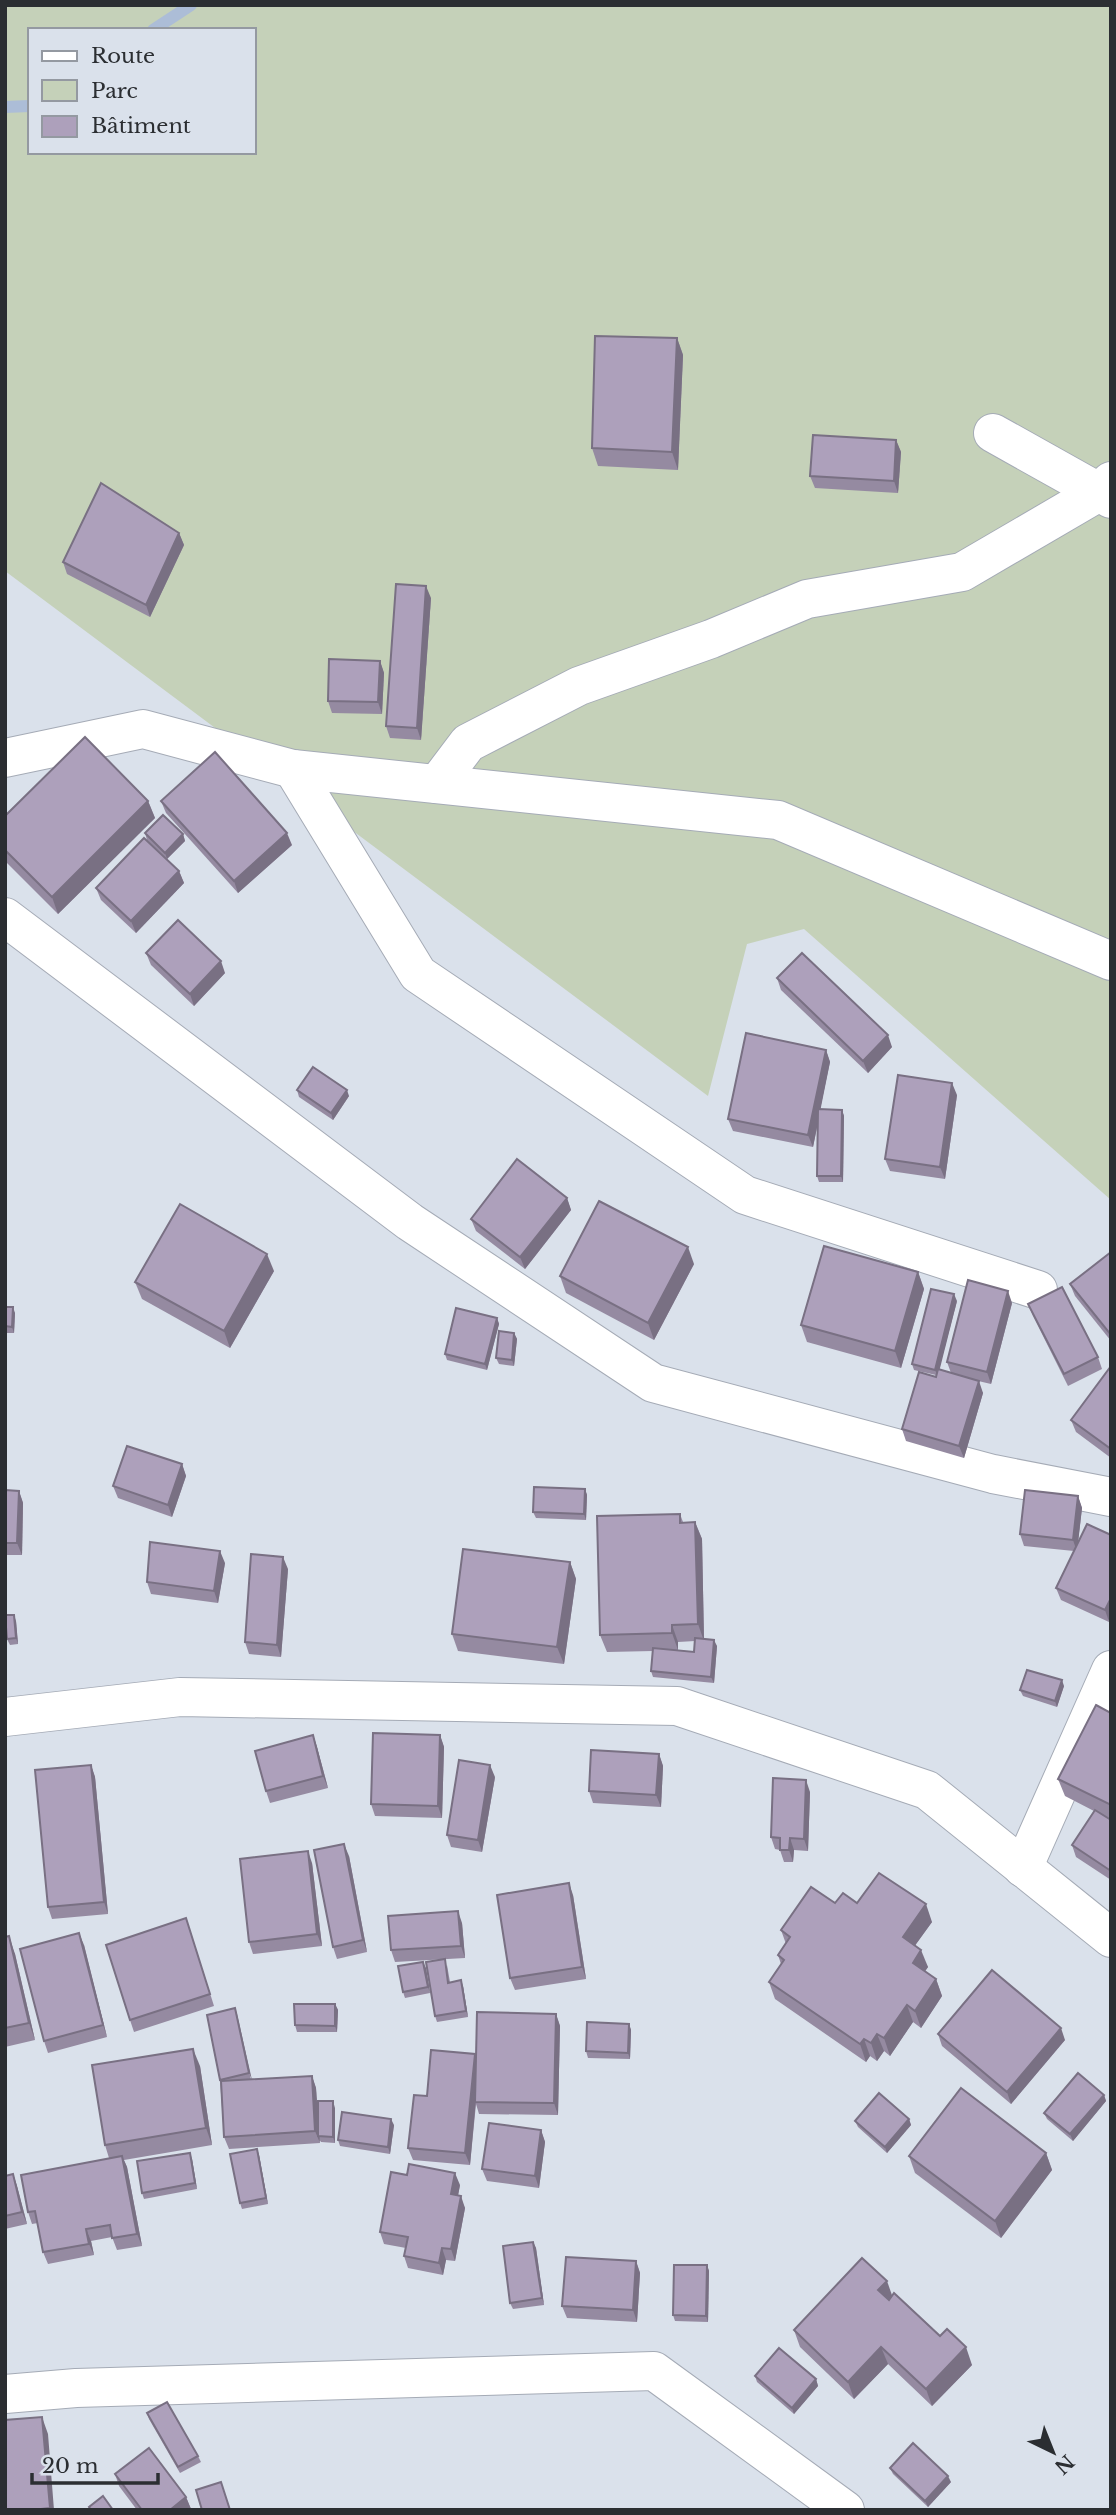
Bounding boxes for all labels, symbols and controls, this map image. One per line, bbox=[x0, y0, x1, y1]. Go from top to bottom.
legend bbox=[28, 28, 256, 154]
text: Route bbox=[91, 43, 155, 69]
text: Parc bbox=[91, 78, 138, 104]
text: Bâtiment bbox=[91, 113, 191, 139]
north arrow bbox=[1018, 2417, 1088, 2487]
scale bar bbox=[32, 2442, 158, 2486]
text: N bbox=[1050, 2450, 1079, 2479]
text: 20 m bbox=[42, 2453, 99, 2479]

